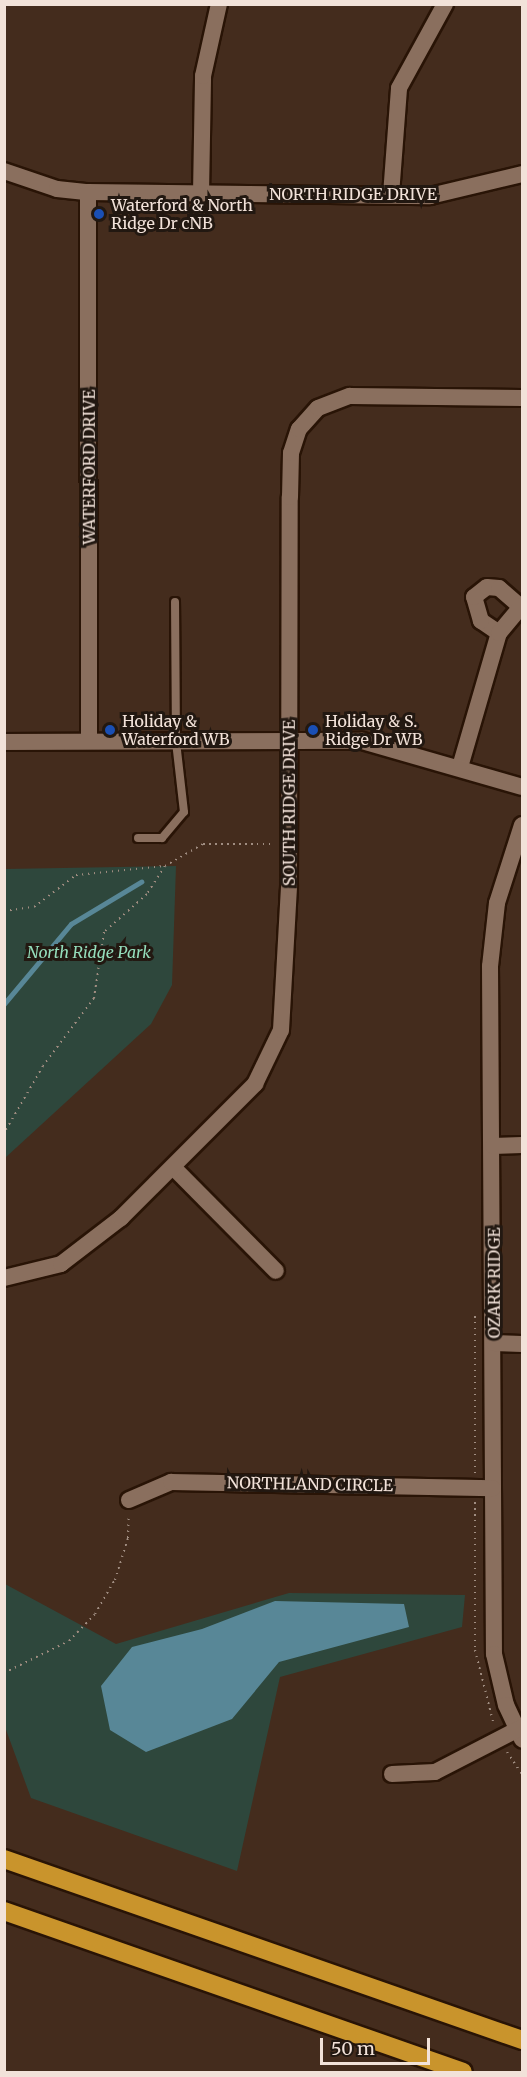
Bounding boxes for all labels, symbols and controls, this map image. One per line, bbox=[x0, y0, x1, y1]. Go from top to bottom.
street label: NORTH RIDGE DRIVE bbox=[269, 184, 437, 204]
place label: Waterford & North Ridge Dr cNB bbox=[111, 195, 253, 233]
marker: Waterford & North Ridge Dr cNB bbox=[92, 207, 106, 221]
street label: WATERFORD DRIVE bbox=[79, 389, 99, 545]
place label: Holiday & Waterford WB bbox=[122, 711, 229, 749]
place label: Holiday & S. Ridge Dr WB bbox=[325, 711, 423, 749]
street label: SOUTH RIDGE DRIVE bbox=[279, 720, 299, 886]
marker: Holiday & Waterford WB bbox=[103, 723, 117, 737]
marker: Holiday & S. Ridge Dr WB bbox=[306, 723, 320, 737]
park label: North Ridge Park bbox=[27, 942, 151, 962]
street label: OZARK RIDGE bbox=[484, 1228, 504, 1338]
street label: NORTHLAND CIRCLE bbox=[227, 1473, 393, 1495]
scale bar bbox=[323, 2026, 432, 2064]
text: 50 m bbox=[331, 2037, 375, 2060]

